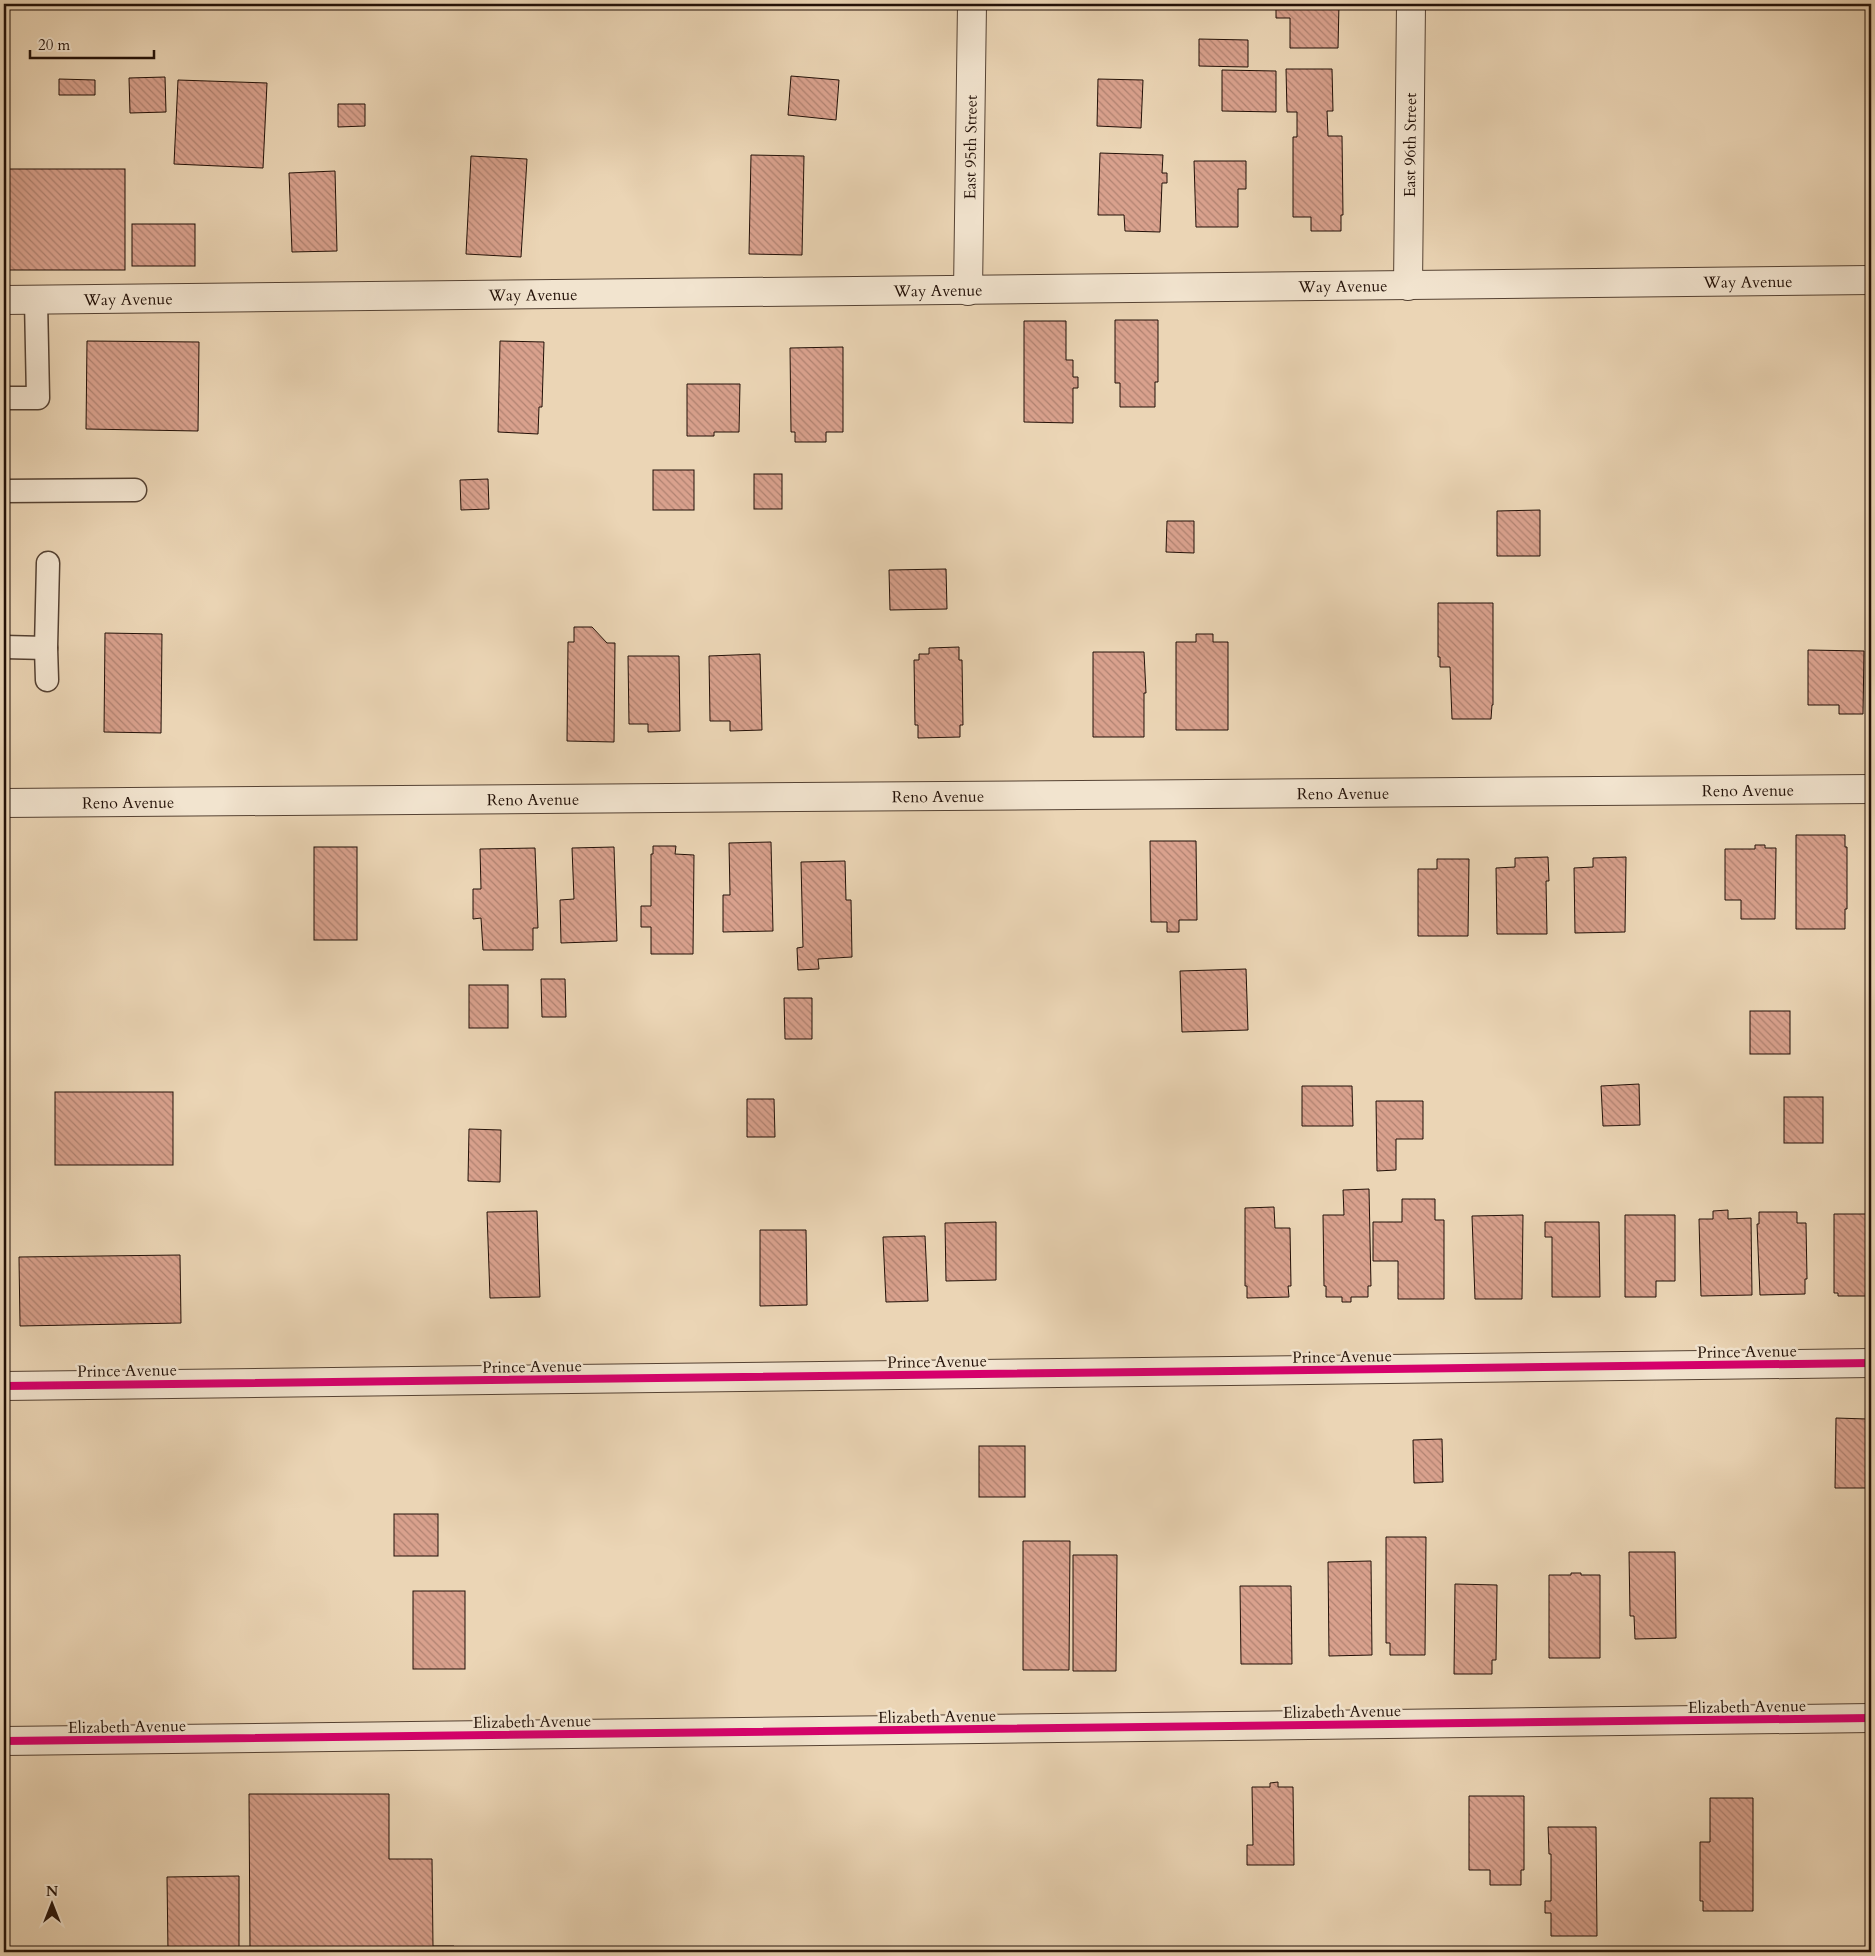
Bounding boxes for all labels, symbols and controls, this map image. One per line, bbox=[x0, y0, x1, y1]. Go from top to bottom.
scale bar bbox=[30, 28, 154, 60]
text: 20 m bbox=[38, 35, 70, 55]
street label: East 96th Street bbox=[1399, 93, 1422, 197]
street label: East 95th Street bbox=[959, 95, 983, 199]
street label: Way Avenue bbox=[1702, 271, 1793, 294]
street label: Way Avenue bbox=[1297, 275, 1388, 298]
street label: Way Avenue bbox=[892, 280, 983, 302]
street label: Way Avenue bbox=[487, 284, 578, 307]
street label: Way Avenue bbox=[82, 288, 173, 311]
street label: Reno Avenue bbox=[1702, 780, 1794, 802]
street label: Reno Avenue bbox=[1297, 783, 1389, 805]
street label: Reno Avenue bbox=[892, 786, 984, 808]
street label: Reno Avenue bbox=[487, 789, 579, 811]
street label: Reno Avenue bbox=[82, 792, 174, 814]
street label: Prince Avenue bbox=[1697, 1340, 1797, 1364]
street label: Prince Avenue bbox=[1292, 1345, 1392, 1369]
street label: Prince Avenue bbox=[887, 1350, 987, 1374]
street label: Prince Avenue bbox=[482, 1355, 582, 1379]
street label: Prince Avenue bbox=[77, 1359, 177, 1383]
street label: Elizabeth Avenue bbox=[1688, 1695, 1806, 1719]
street label: Elizabeth Avenue bbox=[1283, 1700, 1401, 1724]
street label: Elizabeth Avenue bbox=[878, 1705, 996, 1729]
street label: Elizabeth Avenue bbox=[473, 1710, 591, 1734]
street label: Elizabeth Avenue bbox=[68, 1715, 186, 1739]
north arrow bbox=[28, 1878, 78, 1928]
text: N bbox=[46, 1882, 58, 1901]

